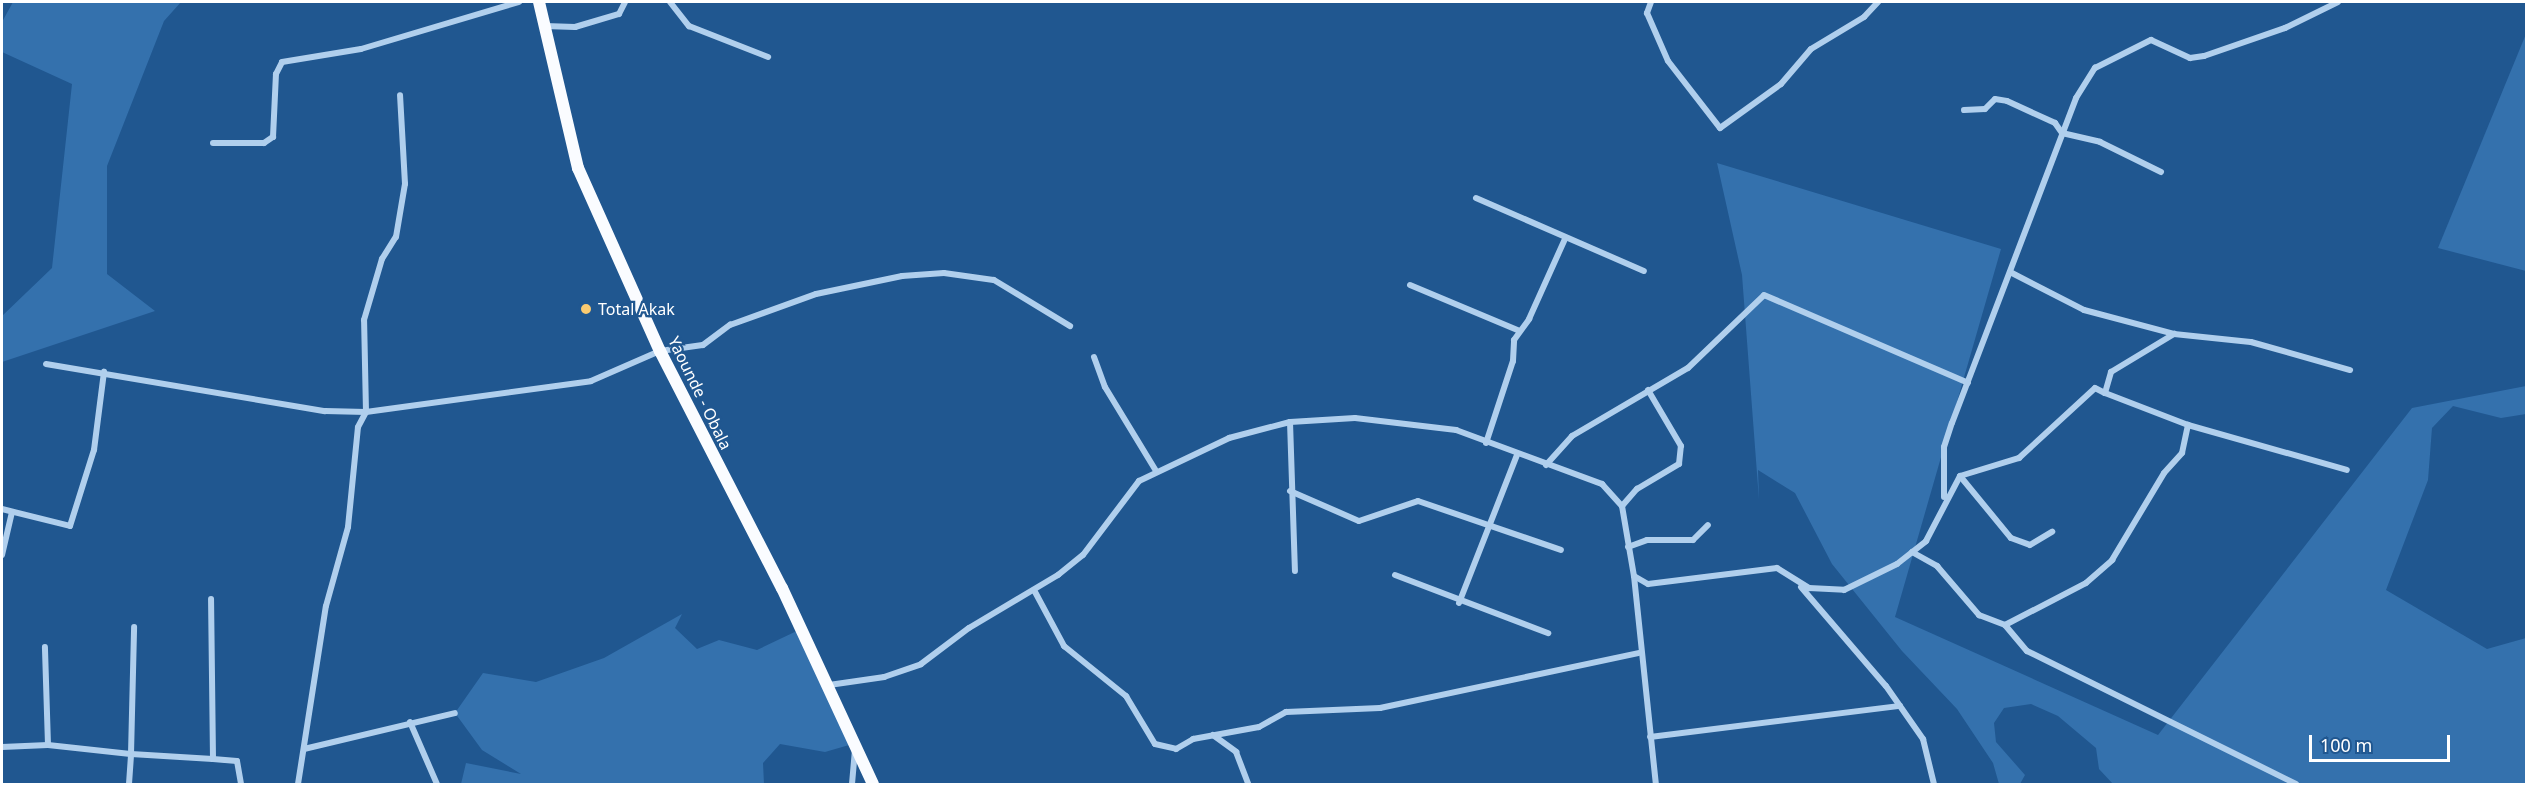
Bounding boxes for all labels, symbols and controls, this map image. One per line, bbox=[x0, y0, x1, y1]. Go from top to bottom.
place label: Total Akak bbox=[598, 299, 675, 319]
marker: Total Akak bbox=[579, 302, 593, 316]
street label: Yaounde - Obala bbox=[664, 333, 736, 453]
scale bar bbox=[2312, 723, 2453, 761]
text: 100 m bbox=[2320, 733, 2372, 757]

